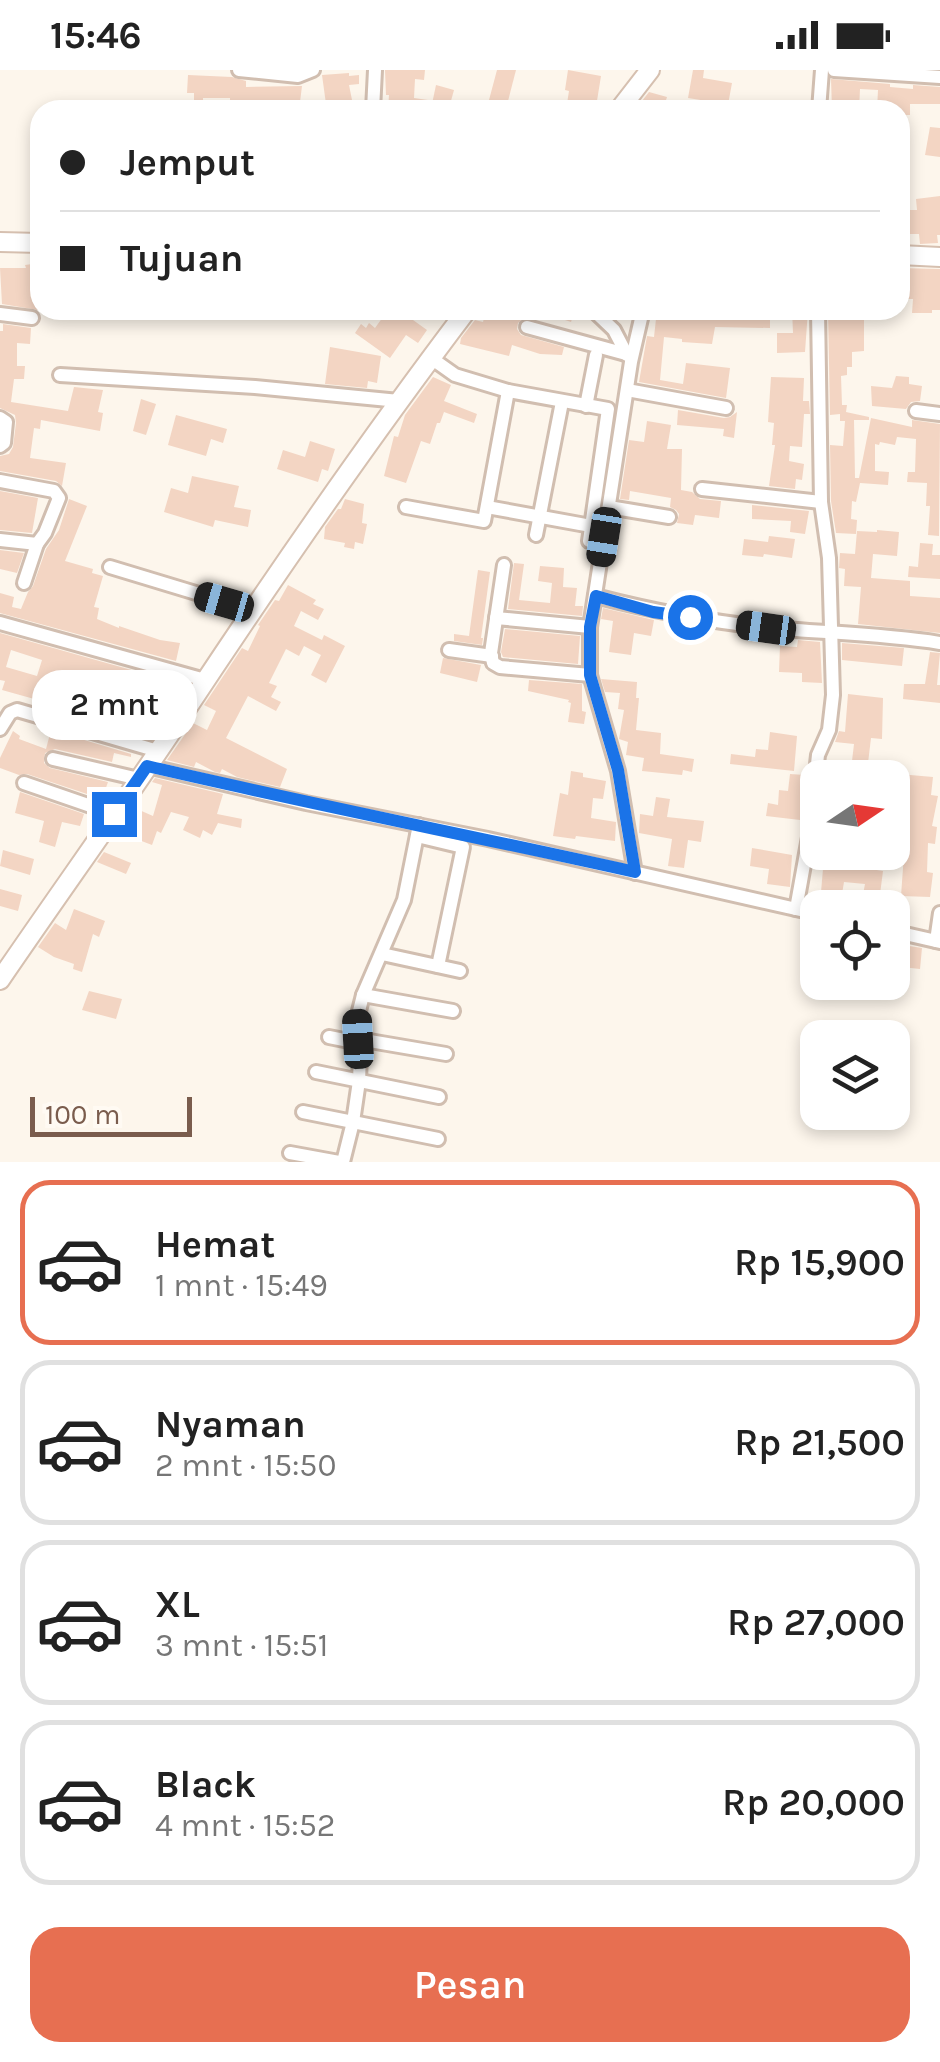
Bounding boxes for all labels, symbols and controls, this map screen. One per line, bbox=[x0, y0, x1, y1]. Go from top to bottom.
text: 15:46 bbox=[50, 13, 142, 58]
text: Jemput bbox=[120, 140, 255, 185]
text: Tujuan bbox=[120, 236, 243, 281]
car bbox=[584, 505, 624, 569]
car bbox=[191, 579, 257, 625]
route start bbox=[668, 595, 713, 640]
car bbox=[734, 609, 798, 647]
callout: 2 mnt bbox=[32, 669, 196, 739]
text: 2 mnt bbox=[70, 686, 159, 723]
north arrow bbox=[800, 760, 910, 870]
map controls bbox=[800, 760, 910, 1130]
route end bbox=[92, 792, 137, 837]
button: locate bbox=[800, 890, 910, 1000]
car bbox=[341, 1008, 375, 1070]
button: layers bbox=[800, 1020, 910, 1130]
scale bar bbox=[30, 1092, 192, 1136]
text: 100 m bbox=[45, 1098, 120, 1131]
icon: car bbox=[35, 1218, 125, 1308]
text: Hemat bbox=[155, 1222, 275, 1267]
text: Rp 15,900 bbox=[734, 1240, 905, 1285]
text: 1 mnt · 15:49 bbox=[155, 1267, 328, 1304]
icon: car bbox=[35, 1398, 125, 1488]
text: Nyaman bbox=[155, 1402, 306, 1447]
text: Rp 21,500 bbox=[734, 1420, 905, 1465]
text: 2 mnt · 15:50 bbox=[155, 1447, 336, 1484]
icon: car bbox=[35, 1578, 125, 1668]
text: XL bbox=[155, 1582, 200, 1627]
text: Rp 27,000 bbox=[727, 1600, 905, 1645]
text: 3 mnt · 15:51 bbox=[155, 1627, 328, 1664]
icon: car bbox=[35, 1758, 125, 1848]
text: Black bbox=[155, 1762, 256, 1807]
text: Rp 20,000 bbox=[722, 1780, 905, 1825]
text: 4 mnt · 15:52 bbox=[155, 1807, 335, 1844]
button: Pesan bbox=[30, 1927, 910, 2042]

